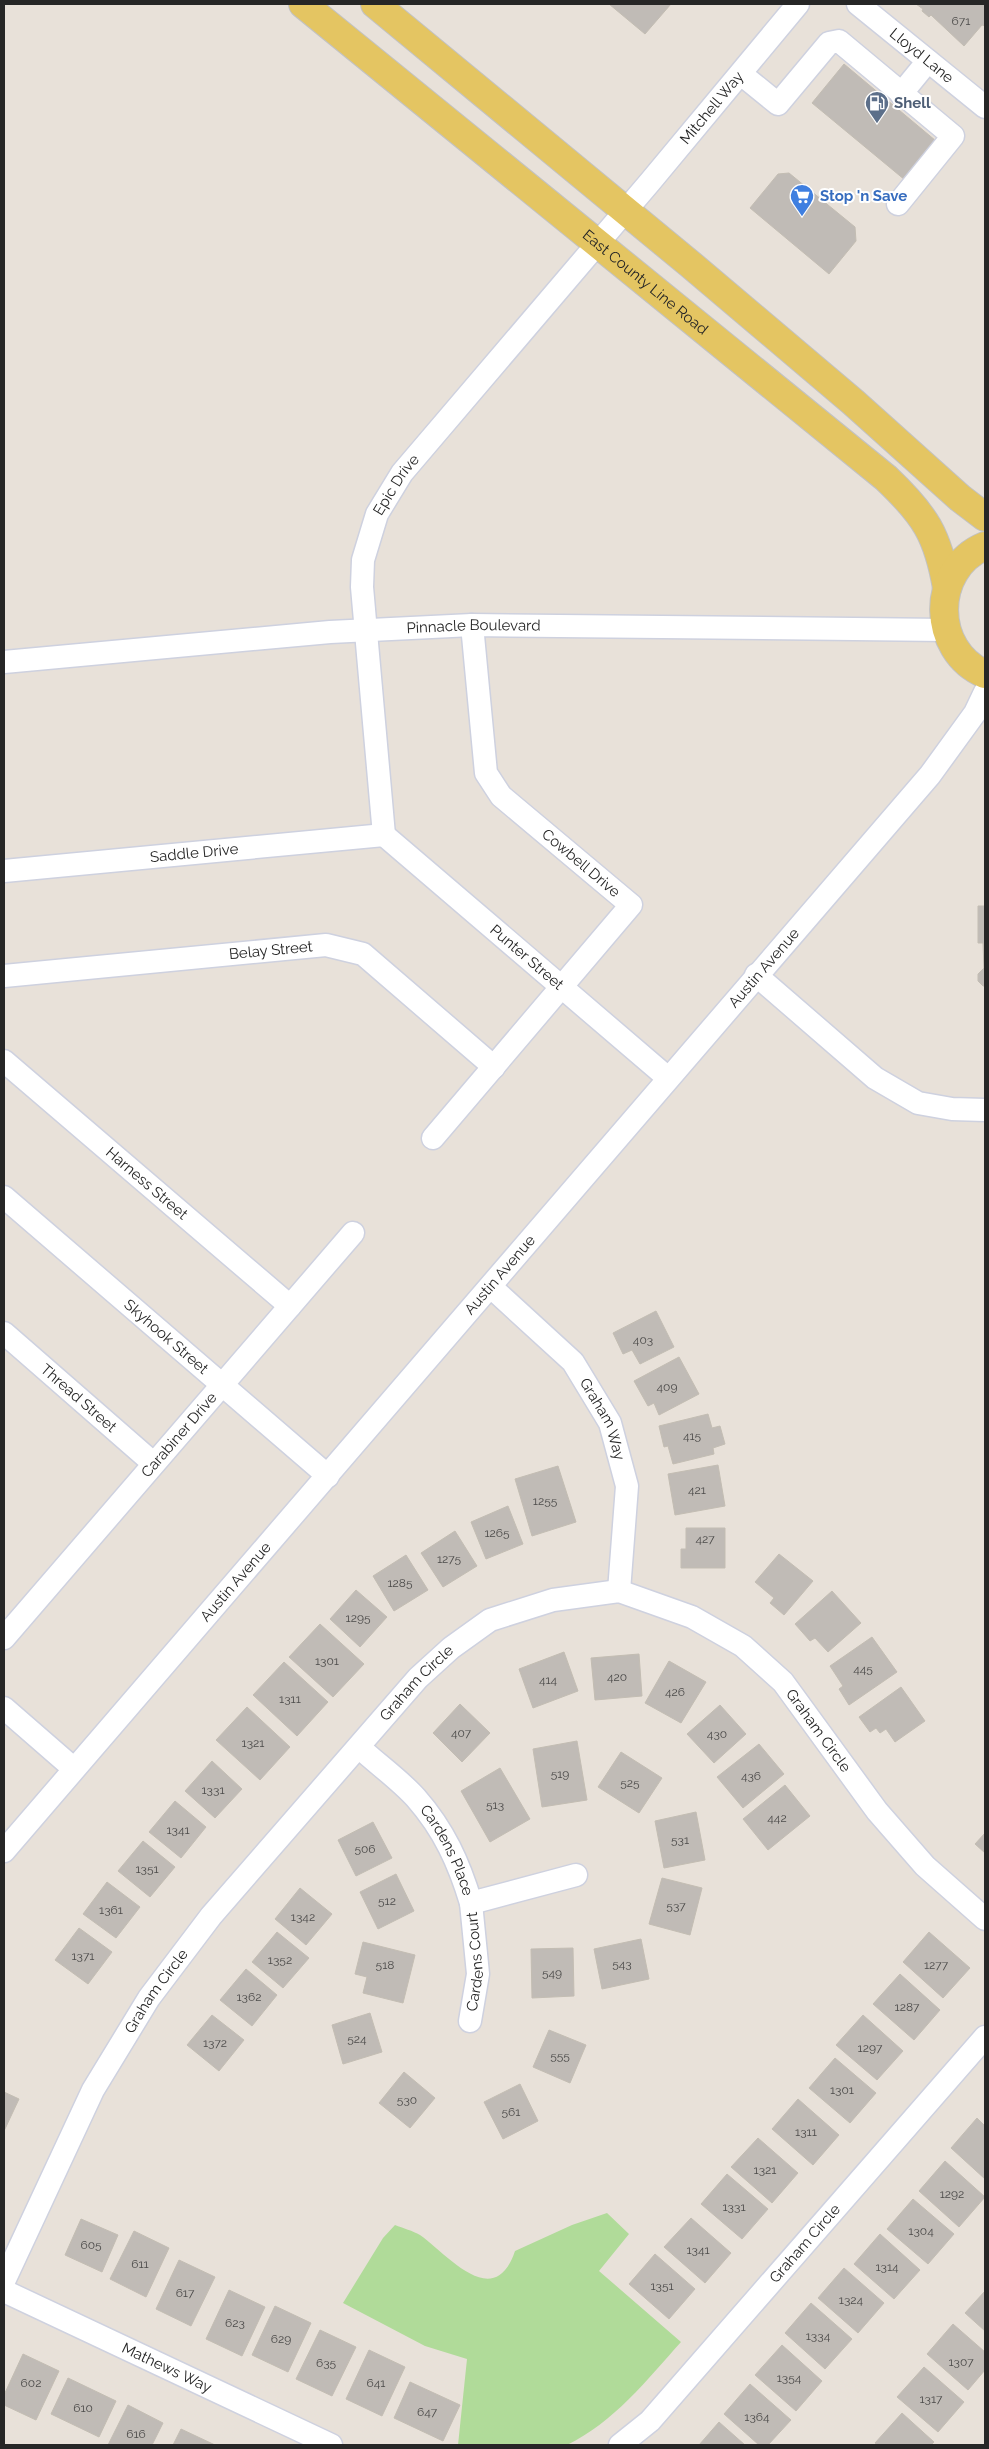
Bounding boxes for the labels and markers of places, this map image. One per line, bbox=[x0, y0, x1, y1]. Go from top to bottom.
fuel station icon: Shell bbox=[864, 90, 890, 124]
place label: Shell bbox=[894, 94, 931, 112]
supermarket icon: Stop 'n Save bbox=[789, 183, 815, 217]
place label: Stop 'n Save bbox=[820, 187, 907, 205]

